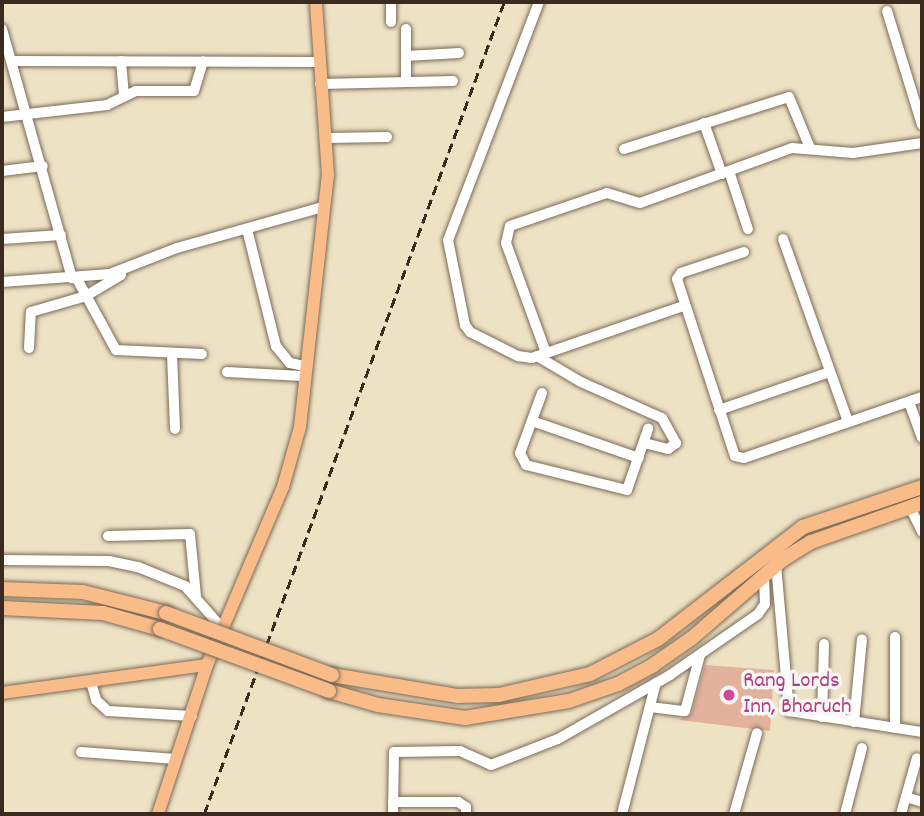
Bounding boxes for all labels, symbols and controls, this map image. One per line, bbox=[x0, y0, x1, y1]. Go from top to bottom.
place label: Rang Lords Inn, Bharuch bbox=[743, 668, 851, 722]
marker: Rang Lords Inn, Bharuch bbox=[721, 687, 737, 703]

